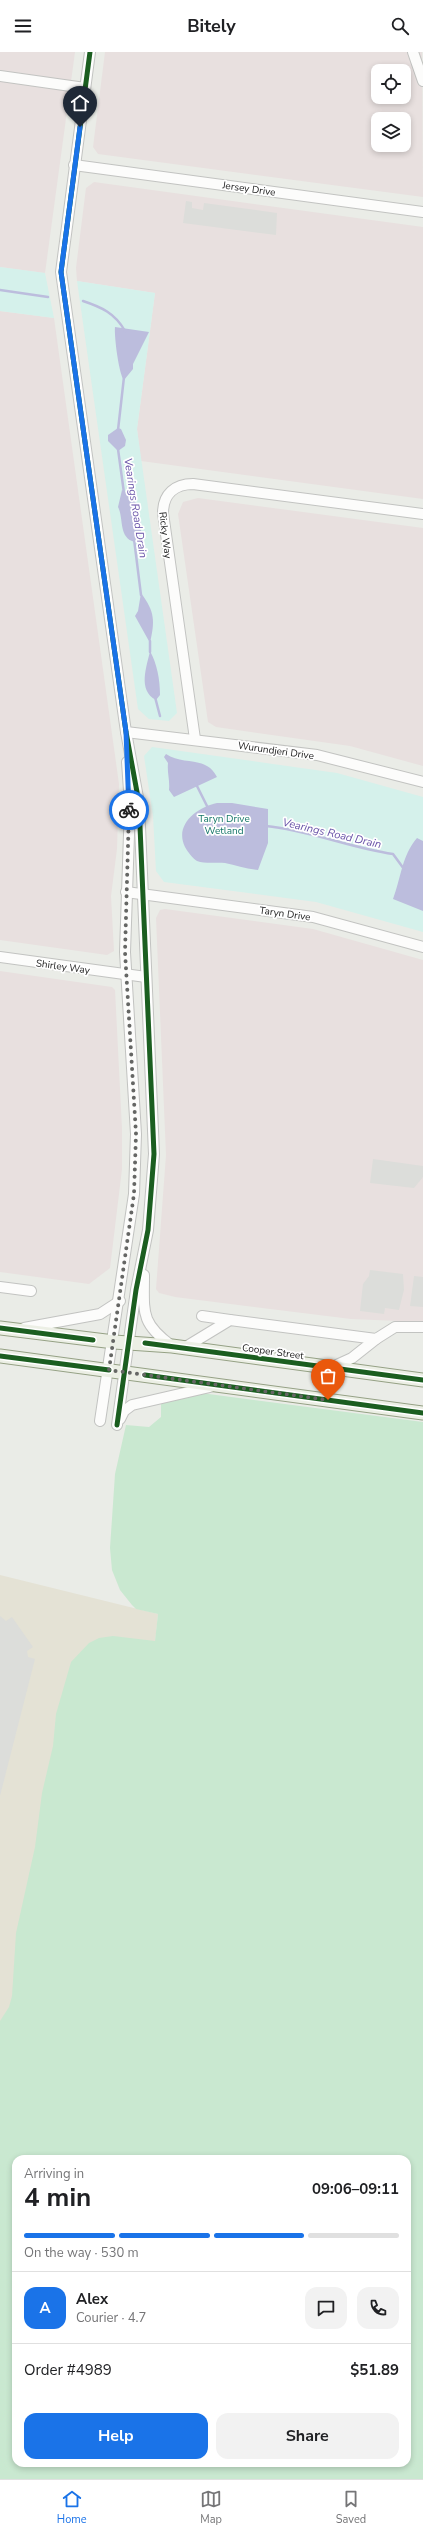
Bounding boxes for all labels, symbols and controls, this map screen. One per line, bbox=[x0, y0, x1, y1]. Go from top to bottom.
text: Bitely bbox=[187, 14, 236, 38]
icon: menu bbox=[12, 15, 34, 37]
icon: search bbox=[389, 15, 411, 37]
map controls bbox=[371, 64, 411, 152]
button: locate bbox=[371, 64, 411, 104]
pin bbox=[63, 86, 97, 127]
icon: home bbox=[69, 92, 91, 114]
button: layers bbox=[371, 112, 411, 152]
street label: Jersey Drive bbox=[220, 178, 276, 200]
water label: Vearings Road Drain bbox=[120, 457, 151, 559]
street label: Ricky Way bbox=[155, 511, 175, 560]
street label: Wurundjeri Drive bbox=[237, 739, 315, 763]
courier bbox=[109, 790, 149, 830]
icon: bike bbox=[118, 799, 140, 821]
park label: Taryn Drive Wetland bbox=[198, 812, 250, 838]
water label: Vearings Road Drain bbox=[281, 815, 383, 852]
street label: Taryn Drive bbox=[258, 903, 311, 925]
street label: Shirley Way bbox=[35, 956, 92, 978]
street label: Cooper Street bbox=[241, 1341, 305, 1363]
pin bbox=[311, 1359, 345, 1400]
icon: bag bbox=[317, 1365, 339, 1387]
text: Arriving in bbox=[24, 2165, 84, 2183]
text: 09:06–09:11 bbox=[312, 2179, 399, 2199]
text: 4 min bbox=[24, 2180, 91, 2215]
text: On the way · 530 m bbox=[24, 2244, 139, 2262]
button: chat bbox=[305, 2287, 347, 2329]
button: phone bbox=[357, 2287, 399, 2329]
text: Alex bbox=[76, 2289, 108, 2309]
text: A bbox=[39, 2298, 51, 2318]
text: Courier · 4.7 bbox=[76, 2309, 146, 2327]
text: Order #4989 bbox=[24, 2360, 112, 2380]
text: $51.89 bbox=[350, 2360, 399, 2380]
button: Help bbox=[24, 2413, 208, 2459]
button: Share bbox=[216, 2413, 399, 2459]
tab: Home bbox=[57, 2488, 87, 2527]
tab: Map bbox=[200, 2488, 222, 2527]
tab: Saved bbox=[336, 2488, 366, 2527]

